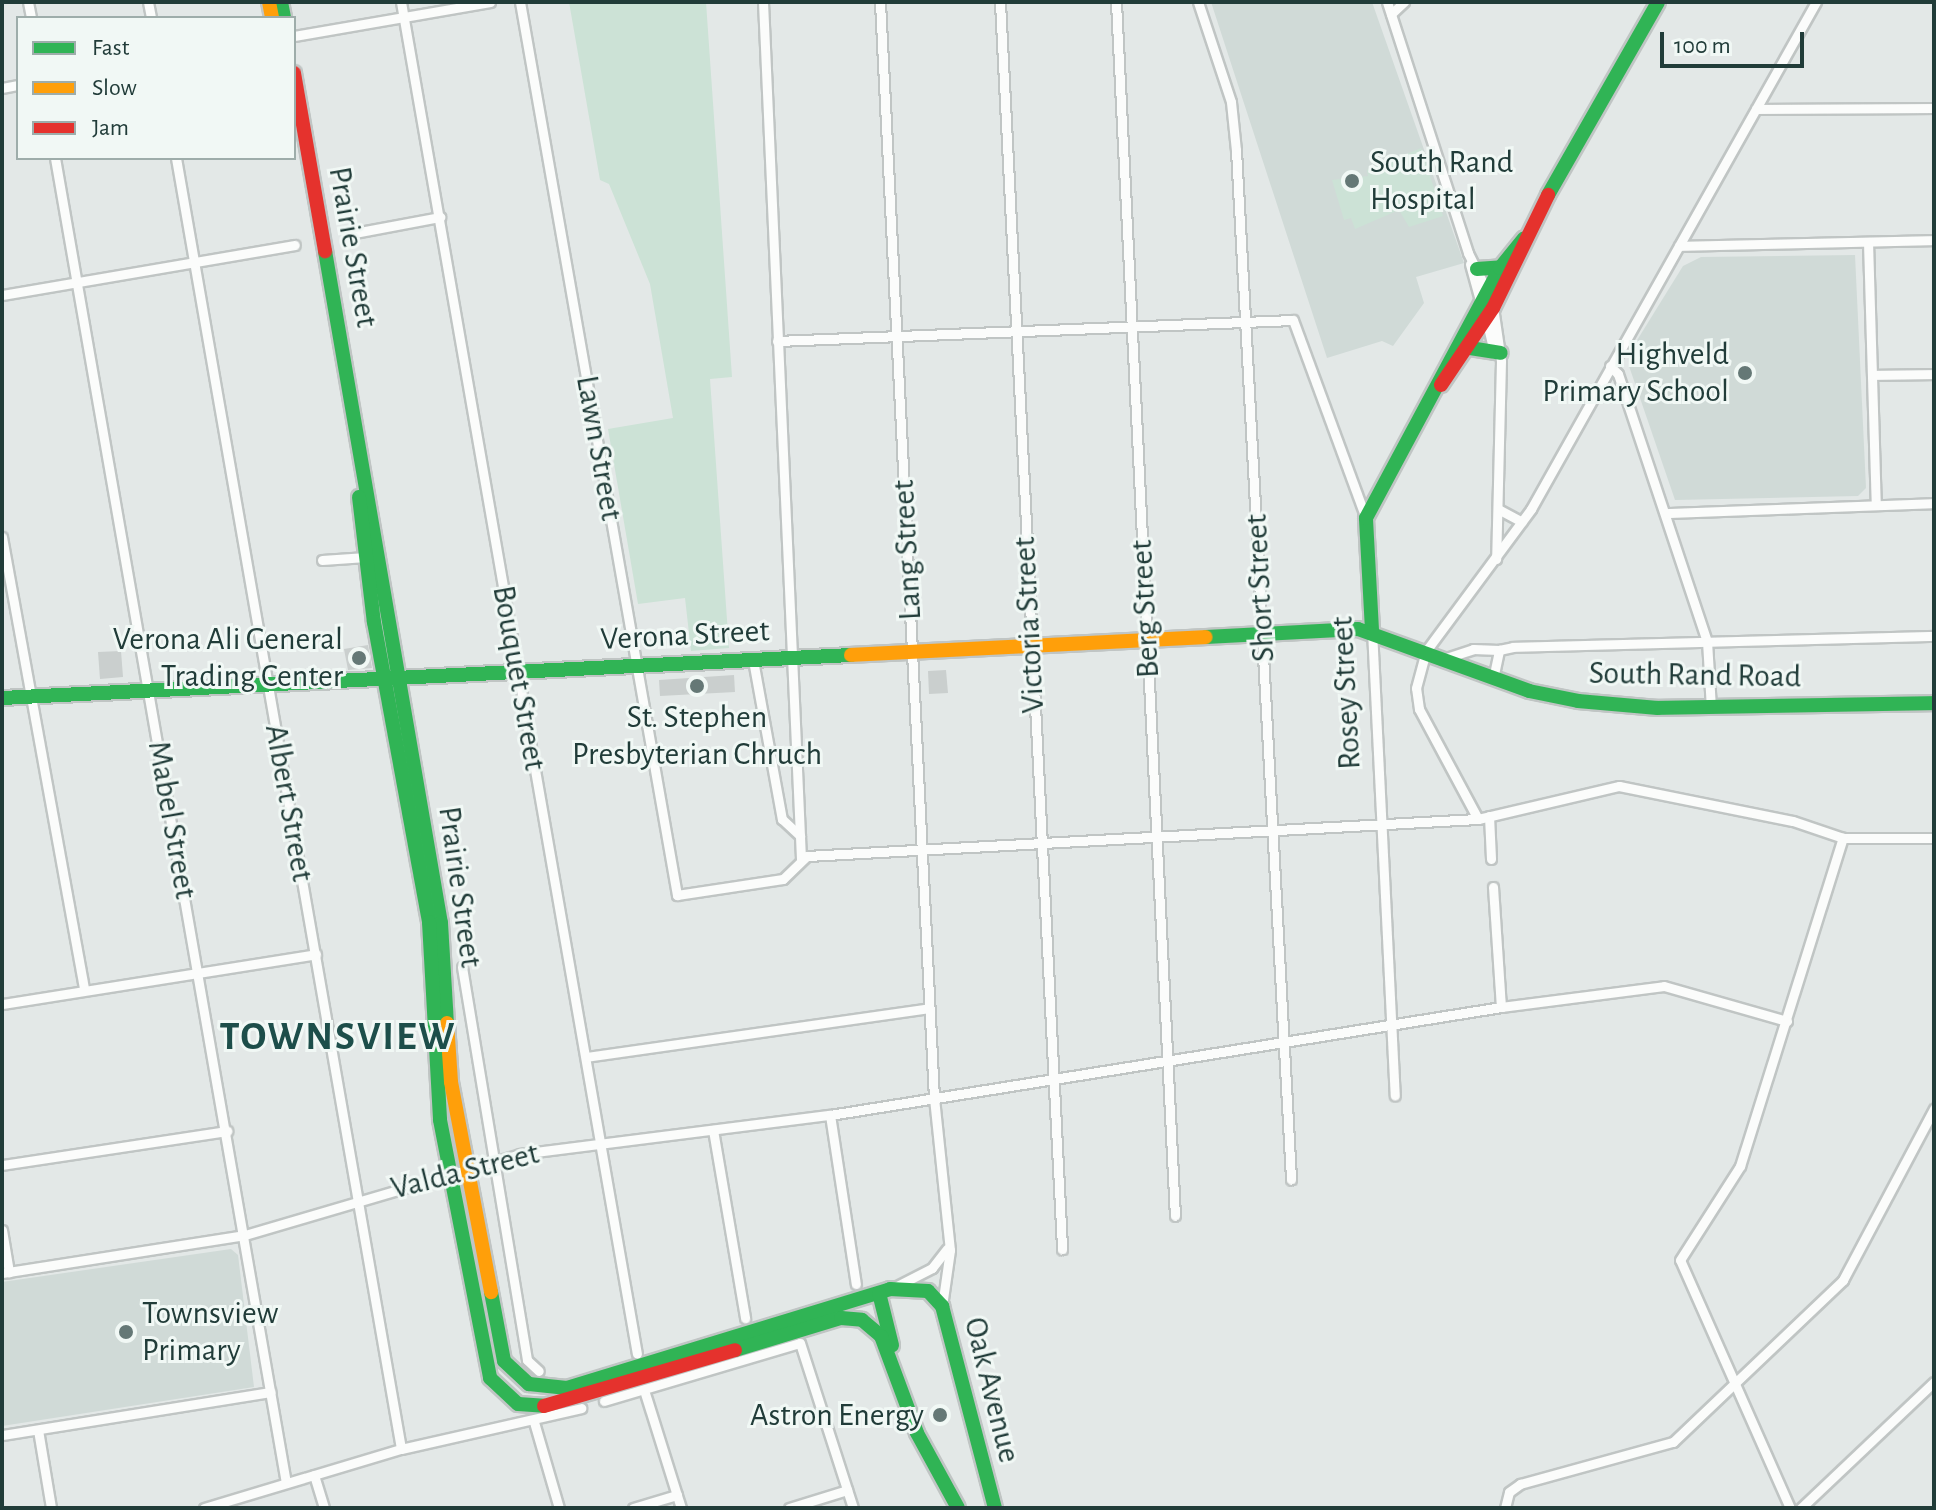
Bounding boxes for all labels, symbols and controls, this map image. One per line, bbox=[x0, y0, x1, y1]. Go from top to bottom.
legend bbox=[16, 16, 296, 160]
scale bar bbox=[1664, 16, 1808, 66]
text: 100 m bbox=[1674, 34, 1731, 58]
text: Fast bbox=[92, 36, 129, 60]
text: Slow bbox=[92, 76, 137, 100]
text: Jam bbox=[92, 116, 129, 140]
place label: South Rand Hospital bbox=[1370, 144, 1513, 219]
street label: Prairie Street bbox=[320, 164, 386, 330]
marker: South Rand Hospital bbox=[1341, 170, 1363, 192]
place label: Highveld Primary School bbox=[1542, 336, 1729, 411]
marker: Highveld Primary School bbox=[1736, 364, 1754, 382]
street label: Lawn Street bbox=[567, 373, 631, 523]
street label: Lang Street bbox=[884, 479, 930, 621]
street label: Short Street bbox=[1237, 513, 1283, 663]
street label: Victoria Street bbox=[1005, 536, 1053, 714]
street label: Berg Street bbox=[1122, 539, 1168, 679]
street label: Bouquet Street bbox=[484, 583, 554, 773]
street label: Verona Street bbox=[600, 611, 770, 659]
street label: Rosey Street bbox=[1323, 616, 1369, 770]
place label: Verona Ali General Trading Center bbox=[113, 621, 343, 696]
marker: Verona Ali General Trading Center bbox=[350, 649, 368, 667]
street label: South Rand Road bbox=[1589, 654, 1801, 696]
marker: St. Stephen Presbyterian Chruch bbox=[688, 677, 706, 695]
place label: St. Stephen Presbyterian Chruch bbox=[572, 699, 822, 774]
street label: Albert Street bbox=[256, 721, 322, 885]
street label: Mabel Street bbox=[139, 738, 205, 902]
street label: Prairie Street bbox=[430, 804, 490, 970]
district label: TOWNSVIEW bbox=[220, 1013, 456, 1061]
street label: Valda Street bbox=[387, 1134, 543, 1208]
place label: Townsview Primary bbox=[142, 1295, 278, 1370]
street label: Oak Avenue bbox=[955, 1313, 1029, 1467]
marker: Townsview Primary bbox=[117, 1323, 135, 1341]
place label: Astron Energy bbox=[750, 1396, 924, 1434]
marker: Astron Energy bbox=[931, 1406, 949, 1424]

